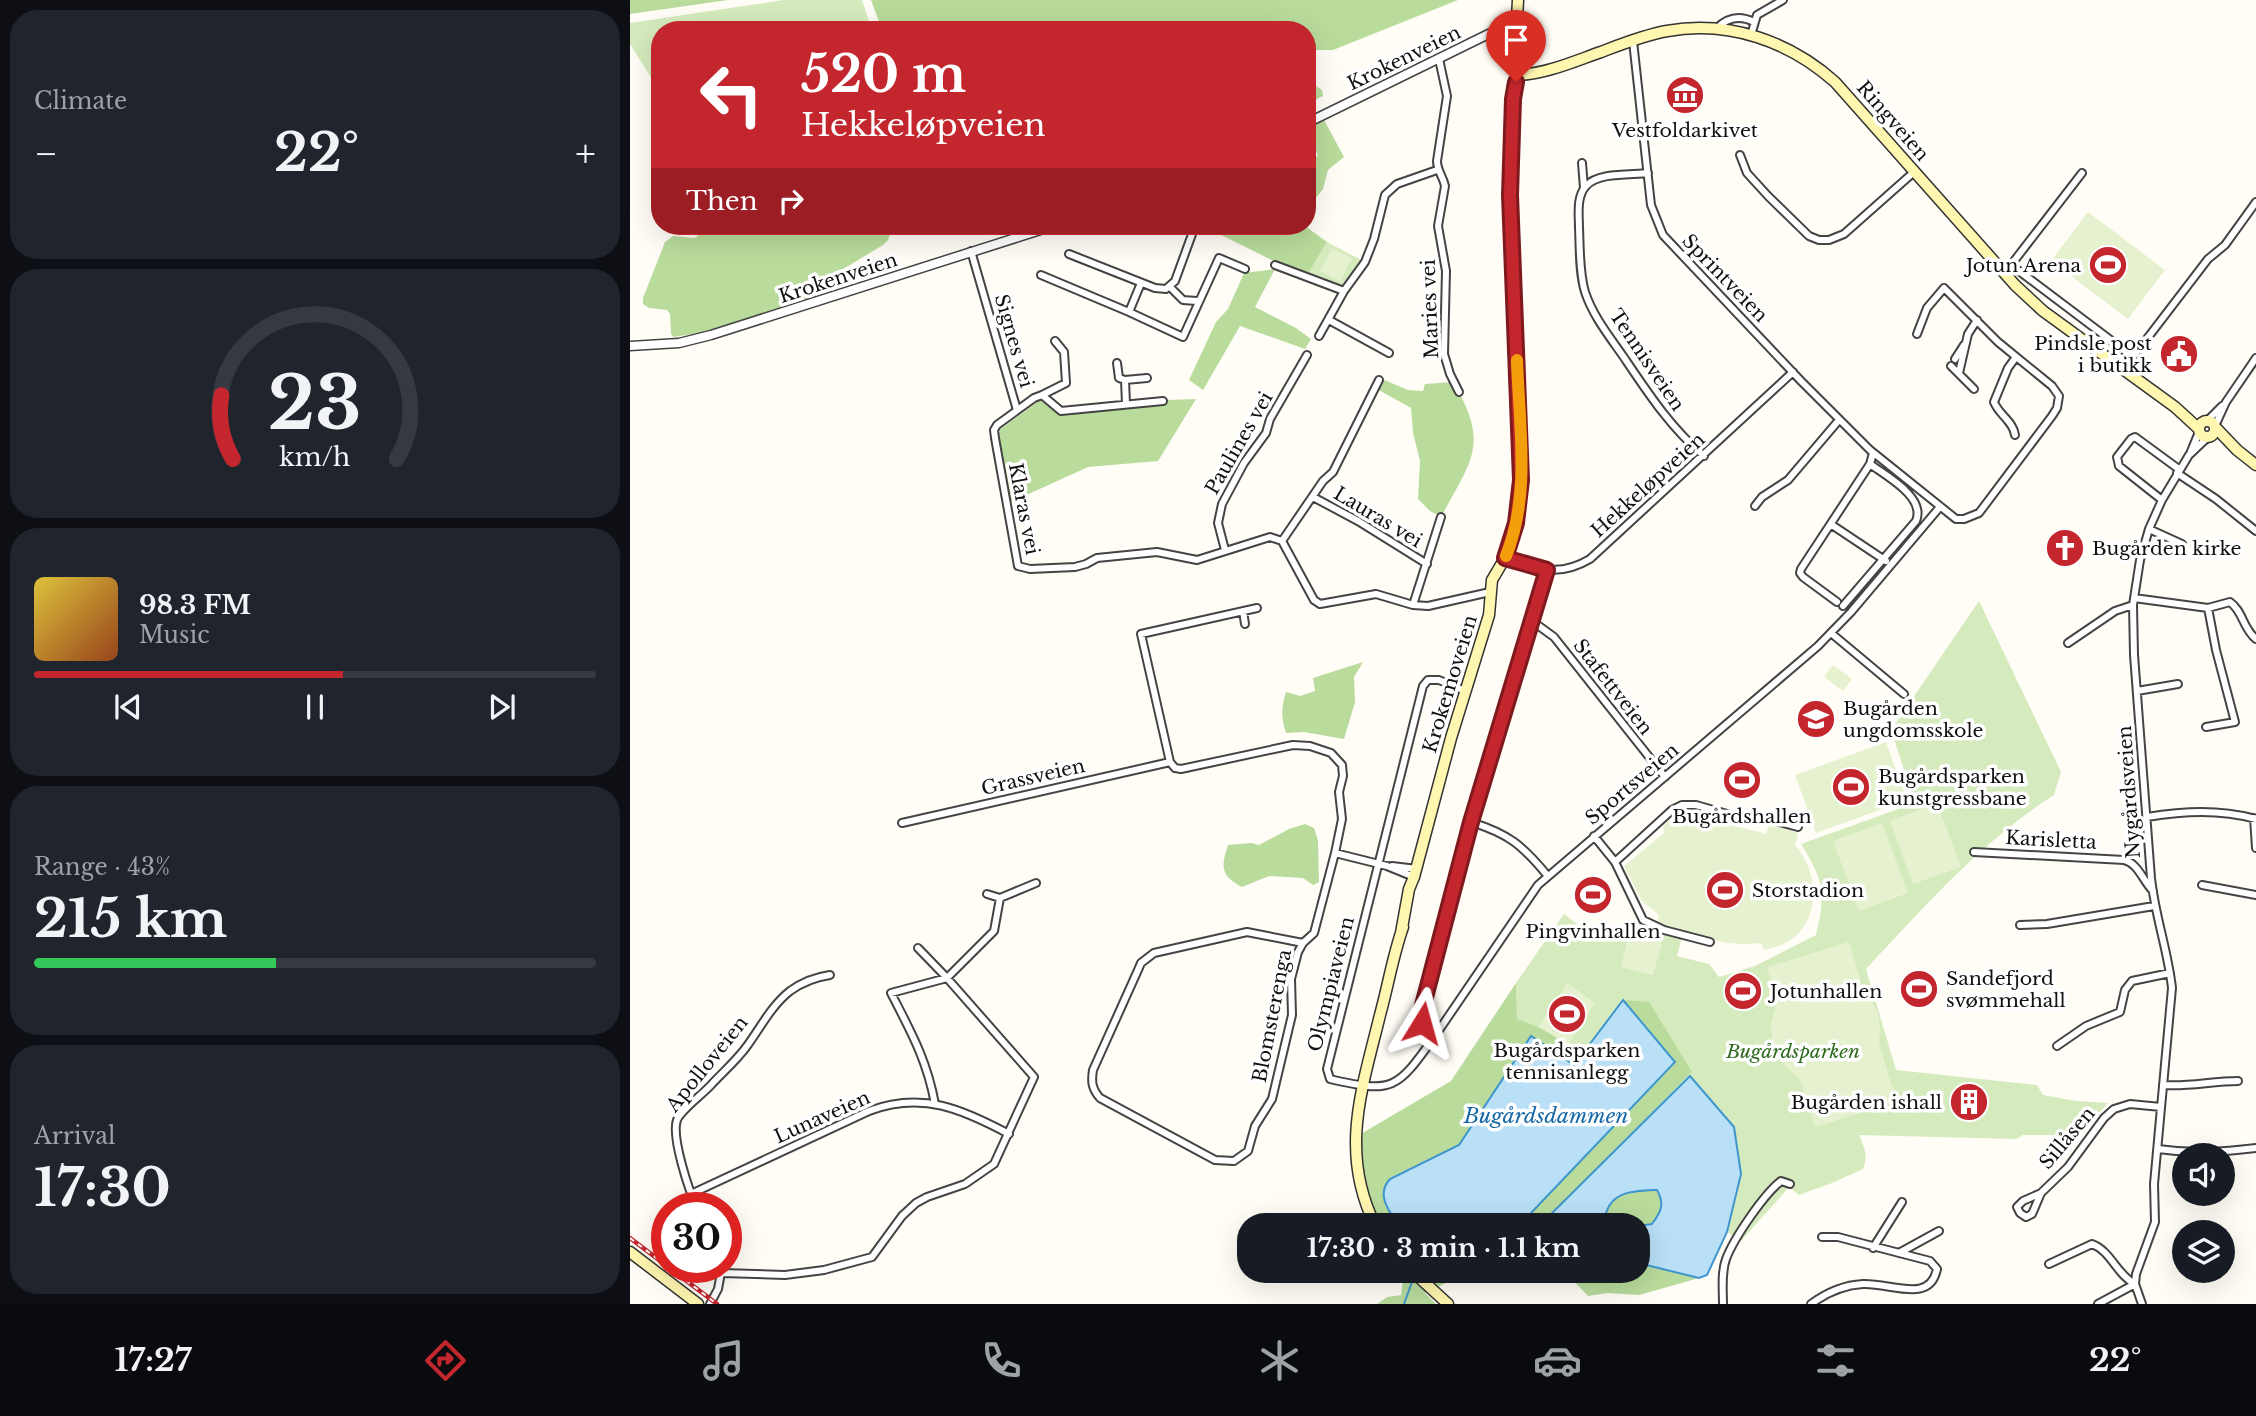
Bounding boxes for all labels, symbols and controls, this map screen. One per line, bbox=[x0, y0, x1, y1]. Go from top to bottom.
pin bbox=[1486, 10, 1546, 82]
street label: Krokenveien bbox=[1344, 21, 1464, 95]
icon: arrive bbox=[1497, 21, 1535, 59]
text: 520 m bbox=[801, 44, 966, 105]
icon: left bbox=[686, 49, 777, 140]
museum icon: Vestfoldarkivet bbox=[1664, 74, 1706, 116]
street label: Ringveien bbox=[1852, 76, 1934, 166]
text: Climate bbox=[34, 87, 127, 115]
text: Hekkeløpveien bbox=[801, 105, 1046, 145]
place label: Vestfoldarkivet bbox=[1611, 119, 1759, 142]
text: 22° bbox=[274, 121, 359, 185]
text: − bbox=[34, 130, 58, 177]
text: + bbox=[575, 130, 596, 177]
icon: right bbox=[772, 182, 810, 220]
text: Then bbox=[686, 185, 758, 217]
street label: Sprintveien bbox=[1677, 229, 1773, 327]
sports icon: Jotun Arena bbox=[2087, 244, 2129, 286]
street label: Krokenveien bbox=[776, 248, 900, 308]
place label: Jotun Arena bbox=[1963, 254, 2081, 277]
street label: Maries vei bbox=[1417, 258, 1443, 359]
street label: Signes vei bbox=[990, 292, 1038, 391]
street label: Tennisveien bbox=[1605, 305, 1689, 415]
place label: Pindsle post i butikk bbox=[2034, 332, 2153, 377]
public building icon: Pindsle post i butikk bbox=[2158, 333, 2200, 375]
text: 23 bbox=[268, 359, 362, 450]
street label: Paulines vei bbox=[1200, 387, 1278, 498]
street label: Hekkeløpveien bbox=[1586, 428, 1710, 542]
text: km/h bbox=[280, 442, 350, 473]
street label: Klaras vei bbox=[1004, 461, 1044, 557]
street label: Lauras vei bbox=[1330, 482, 1427, 553]
church icon: Bugården kirke bbox=[2044, 527, 2086, 569]
place label: Bugården kirke bbox=[2092, 537, 2241, 560]
text: 98.3 FM bbox=[139, 589, 251, 621]
street label: Krokemoveien bbox=[1418, 612, 1482, 756]
text: Music bbox=[139, 621, 210, 649]
street label: Stafettveien bbox=[1568, 635, 1658, 739]
icon: previous bbox=[109, 688, 147, 726]
icon: pause bbox=[296, 688, 334, 726]
icon: next bbox=[483, 688, 521, 726]
place label: Bugården ungdomsskole bbox=[1843, 697, 1984, 742]
school or university icon: Bugården ungdomsskole bbox=[1795, 698, 1837, 740]
street label: Nygårdsveien bbox=[2113, 725, 2145, 859]
street label: Sportsveien bbox=[1581, 738, 1683, 830]
street label: Grassveien bbox=[979, 754, 1087, 800]
sports icon: Bugårdshallen bbox=[1721, 759, 1763, 801]
place label: Bugårdsparken kunstgressbane bbox=[1878, 765, 2027, 810]
sports icon: Bugårdsparken kunstgressbane bbox=[1830, 766, 1872, 808]
place label: Bugårdshallen bbox=[1672, 805, 1812, 828]
street label: Karisletta bbox=[2005, 826, 2098, 854]
text: Range · 43% bbox=[34, 853, 170, 881]
sports icon: Storstadion bbox=[1704, 869, 1746, 911]
sports icon: Pingvinhallen bbox=[1572, 874, 1614, 916]
place label: Storstadion bbox=[1752, 879, 1864, 902]
text: 215 km bbox=[34, 887, 227, 951]
street label: Olympiaveien bbox=[1303, 914, 1359, 1054]
place label: Pingvinhallen bbox=[1525, 920, 1661, 943]
street label: Blomsterenga bbox=[1248, 947, 1296, 1084]
place label: Sandefjord svømmehall bbox=[1946, 967, 2066, 1012]
sports icon: Sandefjord svømmehall bbox=[1898, 968, 1940, 1010]
sports icon: Jotunhallen bbox=[1722, 970, 1764, 1012]
place label: Jotunhallen bbox=[1767, 980, 1882, 1003]
position arrow bbox=[1385, 986, 1459, 1060]
sports icon: Bugårdsparken tennisanlegg bbox=[1546, 993, 1588, 1035]
street label: Apolloveien bbox=[661, 1011, 753, 1117]
place label: Bugårdsparken tennisanlegg bbox=[1494, 1039, 1640, 1084]
park label: Bugårdsparken bbox=[1725, 1040, 1860, 1063]
building icon: Bugården ishall bbox=[1948, 1081, 1990, 1123]
street label: Lunaveien bbox=[771, 1086, 873, 1148]
place label: Bugården ishall bbox=[1791, 1091, 1942, 1114]
street label: Sillåsen bbox=[2034, 1102, 2100, 1174]
water label: Bugårdsdammen bbox=[1463, 1103, 1628, 1129]
text: Arrival bbox=[34, 1122, 115, 1150]
map controls bbox=[2172, 1143, 2235, 1283]
button: sound bbox=[2172, 1143, 2235, 1206]
text: 17:30 bbox=[34, 1156, 171, 1220]
speed limit sign: 30 bbox=[651, 1192, 742, 1283]
button: layers bbox=[2172, 1220, 2235, 1283]
text: 17:30 · 3 min · 1.1 km bbox=[1307, 1232, 1580, 1264]
icon: directions bbox=[421, 1336, 470, 1385]
icon: music bbox=[699, 1336, 748, 1385]
icon: phone bbox=[977, 1336, 1026, 1385]
icon: climate bbox=[1255, 1336, 1304, 1385]
icon: car bbox=[1533, 1336, 1582, 1385]
icon: filters bbox=[1811, 1336, 1860, 1385]
text: 17:27 bbox=[115, 1340, 191, 1380]
text: 22° bbox=[2089, 1340, 2141, 1380]

